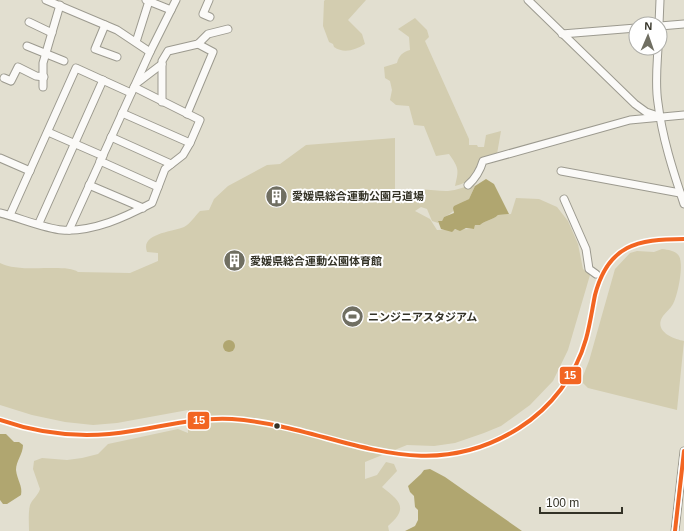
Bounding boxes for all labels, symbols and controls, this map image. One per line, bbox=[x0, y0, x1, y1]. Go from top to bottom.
north arrow bbox=[628, 16, 668, 56]
text: N bbox=[644, 20, 653, 32]
building icon: 愛媛県総合運動公園弓道場 bbox=[264, 183, 290, 209]
place label: 愛媛県総合運動公園弓道場 bbox=[292, 190, 424, 202]
building icon: 愛媛県総合運動公園体育館 bbox=[222, 248, 248, 274]
place label: 愛媛県総合運動公園体育館 bbox=[250, 255, 382, 267]
sports icon: ニンジニアスタジアム bbox=[339, 304, 365, 330]
place label: ニンジニアスタジアム bbox=[368, 311, 477, 323]
line badge: 15 bbox=[559, 366, 582, 385]
text: 15 bbox=[564, 369, 576, 381]
line badge: 15 bbox=[187, 411, 210, 430]
text: 15 bbox=[193, 414, 205, 426]
unlabelled marker bbox=[272, 421, 282, 431]
scale bar bbox=[540, 489, 622, 515]
text: 100 m bbox=[546, 496, 579, 510]

